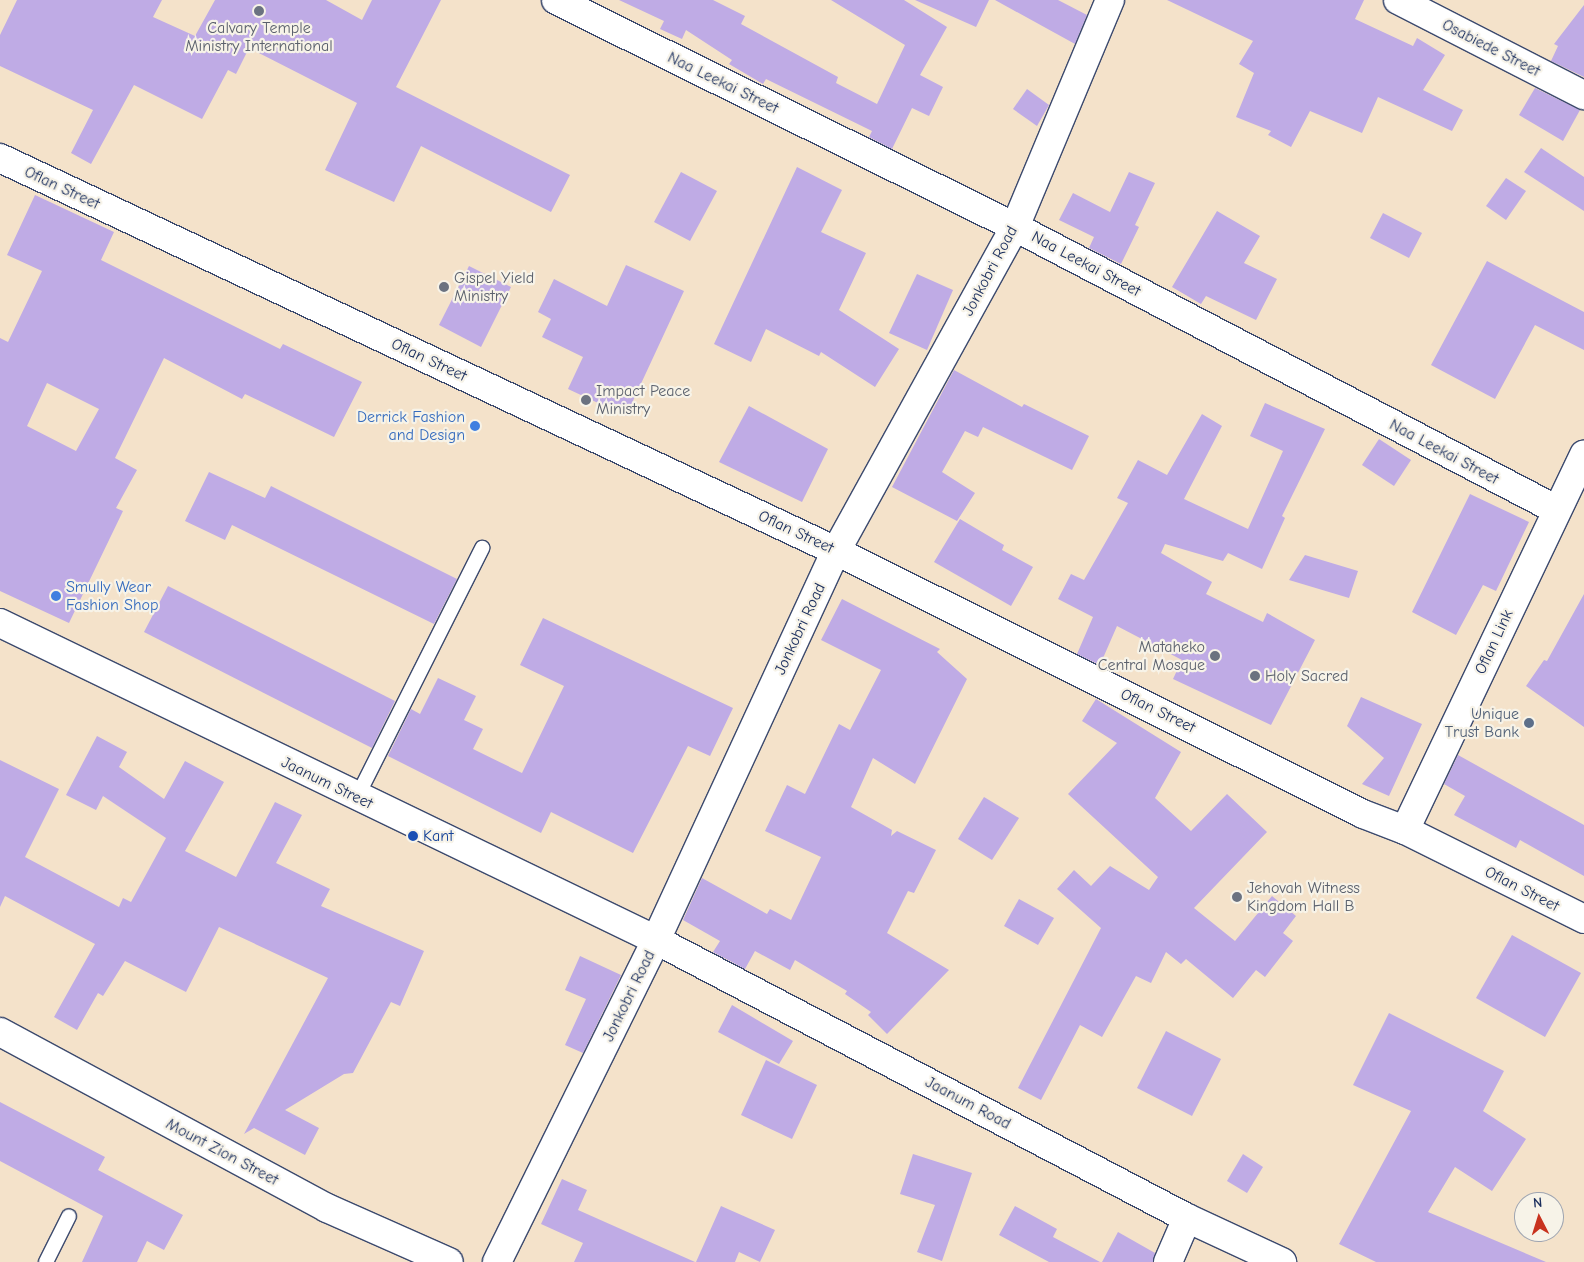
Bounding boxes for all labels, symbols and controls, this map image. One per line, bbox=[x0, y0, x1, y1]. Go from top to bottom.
marker: Calvary Temple Ministry International bbox=[253, 5, 265, 17]
street label: Osabiede Street bbox=[1439, 15, 1543, 81]
place label: Calvary Temple Ministry International bbox=[185, 18, 333, 56]
street label: Naa Leekai Street bbox=[664, 48, 782, 118]
street label: Oflan Street bbox=[21, 162, 103, 214]
street label: Jonkobri Road bbox=[958, 223, 1022, 319]
street label: Naa Leekai Street bbox=[1028, 227, 1144, 301]
place label: Gispel Yield Ministry bbox=[454, 268, 534, 306]
marker: Gispel Yield Ministry bbox=[438, 281, 450, 293]
street label: Oflan Street bbox=[388, 334, 470, 386]
place label: Impact Peace Ministry bbox=[596, 381, 690, 419]
marker: Impact Peace Ministry bbox=[580, 394, 592, 406]
place label: Derrick Fashion and Design bbox=[357, 407, 465, 445]
street label: Naa Leekai Street bbox=[1386, 415, 1502, 489]
marker: Derrick Fashion and Design bbox=[469, 420, 481, 432]
street label: Oflan Street bbox=[755, 506, 837, 558]
place label: Smully Wear Fashion Shop bbox=[66, 577, 158, 615]
street label: Jonkobri Road bbox=[770, 580, 830, 678]
marker: Smully Wear Fashion Shop bbox=[50, 590, 62, 602]
street label: Oflan Link bbox=[1471, 607, 1517, 677]
place label: Mataheko Central Mosque bbox=[1098, 637, 1205, 675]
marker: Mataheko Central Mosque bbox=[1209, 650, 1221, 662]
place label: Holy Sacred bbox=[1265, 666, 1348, 686]
marker: Holy Sacred bbox=[1249, 670, 1261, 682]
street label: Oflan Street bbox=[1117, 685, 1199, 737]
place label: Unique Trust Bank bbox=[1445, 704, 1519, 742]
marker: Unique Trust Bank bbox=[1523, 717, 1535, 729]
street label: Jaanum Street bbox=[278, 753, 376, 813]
place label: Kant bbox=[423, 826, 454, 846]
marker: Kant bbox=[407, 830, 419, 842]
street label: Oflan Street bbox=[1482, 862, 1562, 916]
place label: Jehovah Witness Kingdom Hall B bbox=[1247, 878, 1360, 916]
marker: Jehovah Witness Kingdom Hall B bbox=[1231, 891, 1243, 903]
street label: Jonkobri Road bbox=[599, 947, 659, 1045]
street label: Jaanum Road bbox=[922, 1072, 1014, 1134]
street label: Mount Zion Street bbox=[163, 1114, 281, 1190]
north arrow bbox=[1514, 1192, 1564, 1242]
text: N bbox=[1532, 1194, 1543, 1211]

